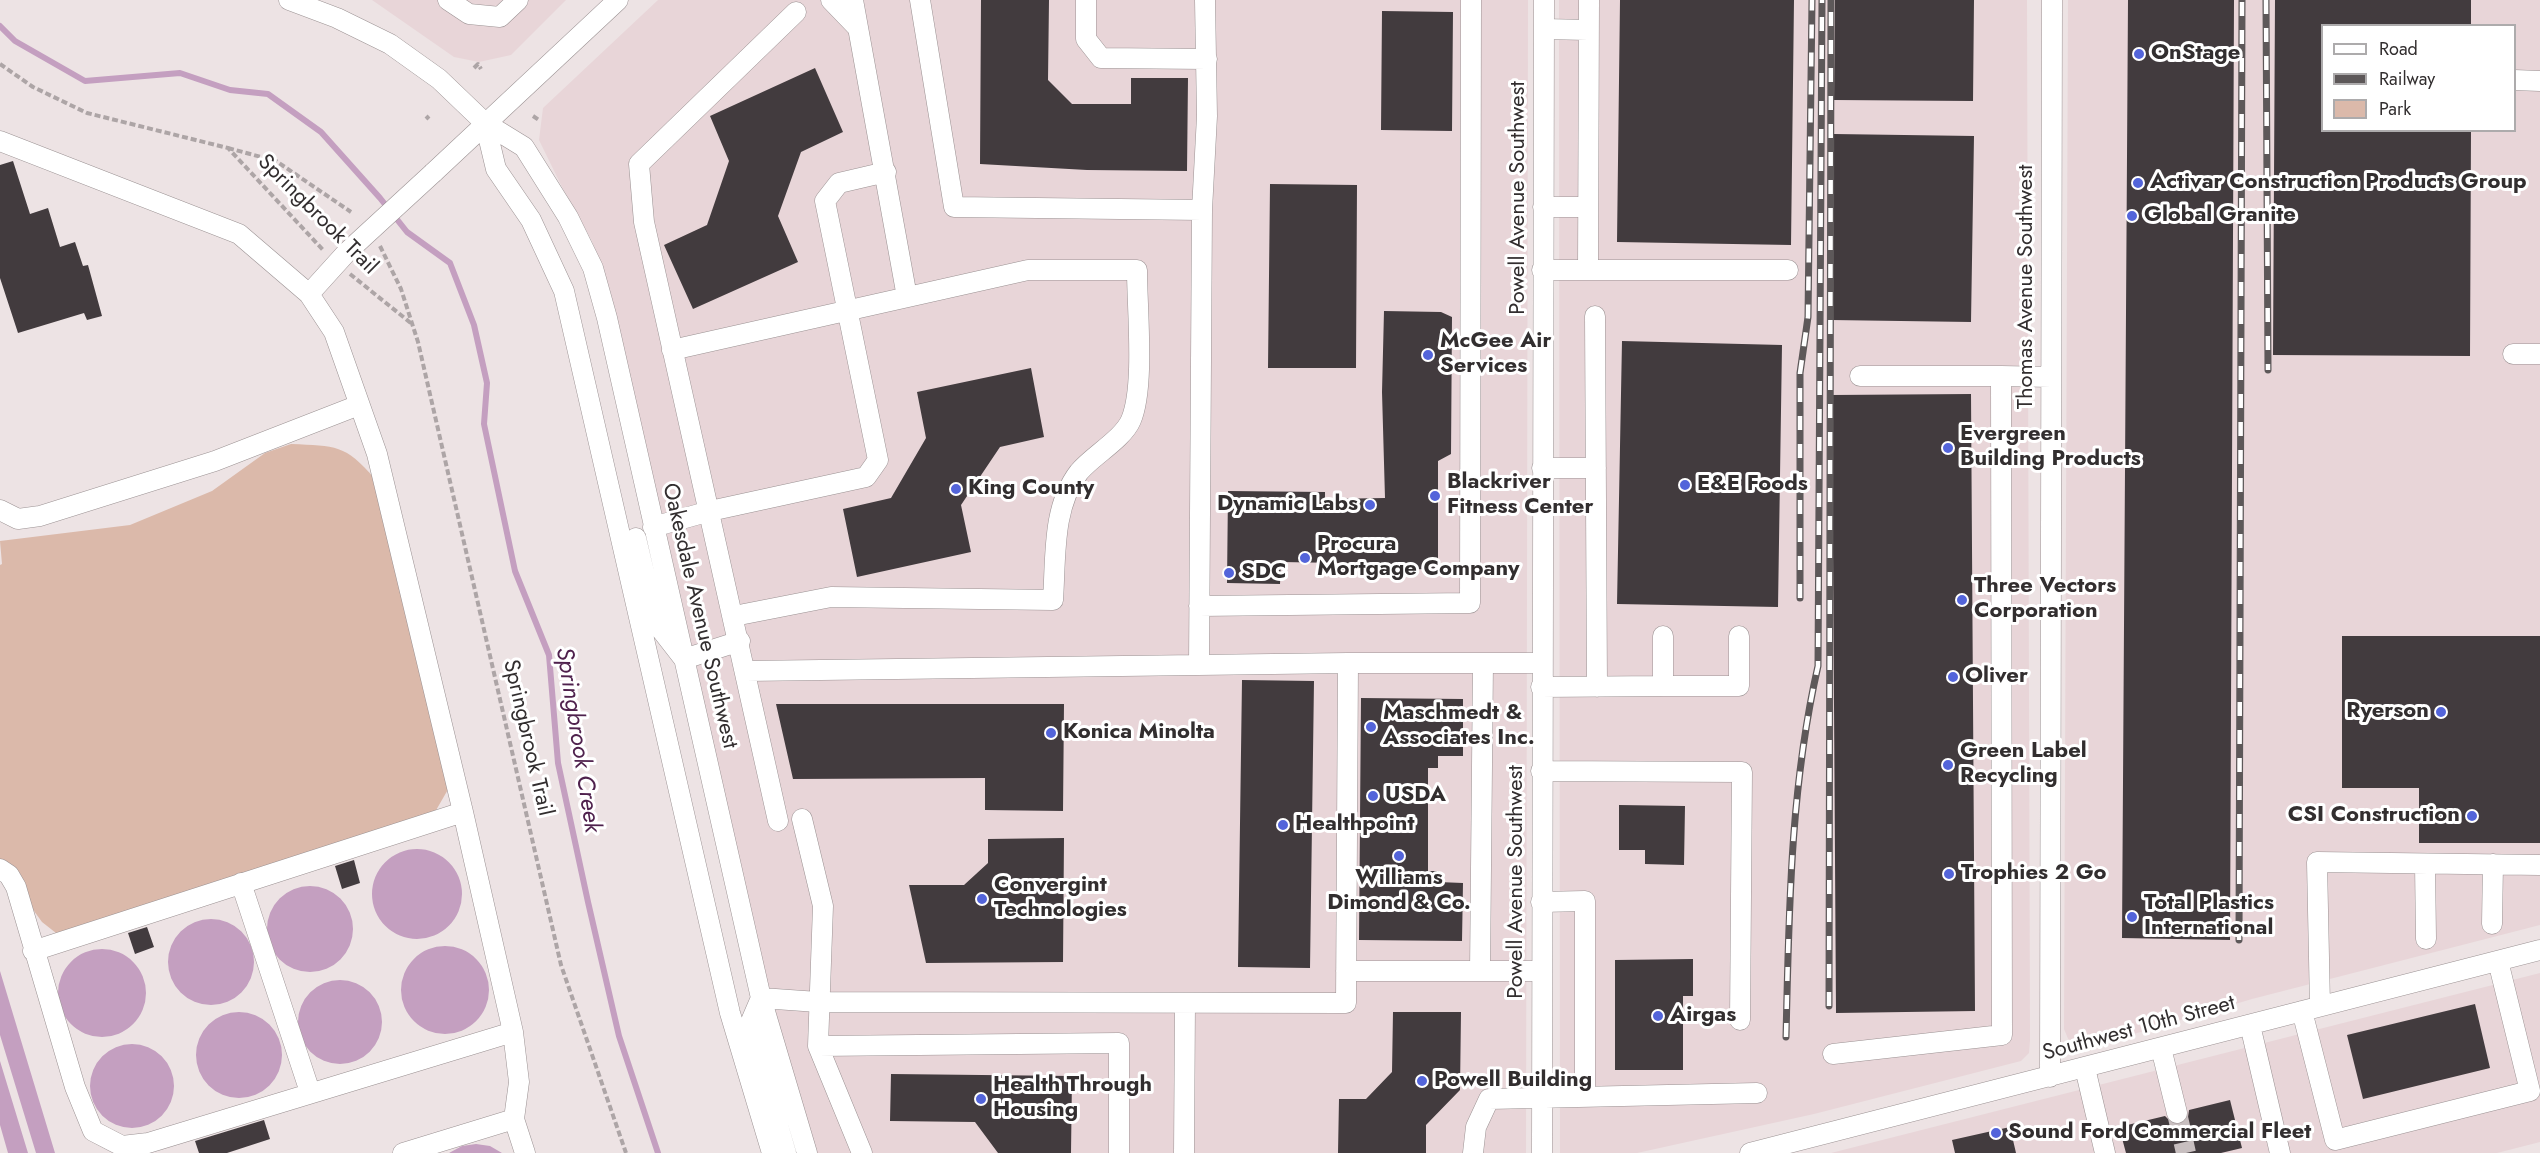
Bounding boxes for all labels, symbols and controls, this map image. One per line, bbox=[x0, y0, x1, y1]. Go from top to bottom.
legend bbox=[2321, 24, 2516, 132]
text: Road bbox=[2379, 36, 2418, 62]
place label: OnStage bbox=[2151, 41, 2240, 67]
marker: OnStage bbox=[2132, 47, 2146, 61]
text: Railway bbox=[2379, 66, 2435, 92]
street label: Powell Avenue Southwest bbox=[1506, 81, 1532, 315]
text: Park bbox=[2379, 96, 2411, 122]
street label: Springbrook Trail bbox=[251, 149, 383, 281]
street label: Thomas Avenue Southwest bbox=[2014, 165, 2040, 409]
place label: Activar Construction Products Group bbox=[2150, 170, 2527, 196]
marker: Activar Construction Products Group bbox=[2131, 176, 2145, 190]
place label: Global Granite bbox=[2144, 203, 2296, 229]
marker: Global Granite bbox=[2125, 209, 2139, 223]
place label: McGee Air Services bbox=[1440, 329, 1551, 380]
marker: McGee Air Services bbox=[1421, 348, 1435, 362]
place label: Evergreen Building Products bbox=[1960, 422, 2141, 474]
marker: Evergreen Building Products bbox=[1941, 441, 1955, 455]
place label: Blackriver Fitness Center bbox=[1447, 470, 1593, 522]
place label: E&E Foods bbox=[1697, 472, 1808, 498]
place label: King County bbox=[968, 476, 1094, 502]
marker: E&E Foods bbox=[1678, 478, 1692, 492]
street label: Oakesdale Avenue Southwest bbox=[656, 481, 742, 751]
marker: King County bbox=[949, 482, 963, 496]
marker: Blackriver Fitness Center bbox=[1428, 489, 1442, 503]
place label: Dynamic Labs bbox=[1217, 492, 1358, 518]
marker: Dynamic Labs bbox=[1363, 498, 1377, 512]
place label: Procura Mortgage Company bbox=[1317, 532, 1519, 584]
marker: Procura Mortgage Company bbox=[1298, 551, 1312, 565]
place label: SDC bbox=[1241, 560, 1286, 586]
marker: SDC bbox=[1222, 566, 1236, 580]
place label: Three Vectors Corporation bbox=[1974, 574, 2116, 626]
marker: Three Vectors Corporation bbox=[1955, 593, 1969, 607]
water label: Springbrook Creek bbox=[548, 645, 606, 835]
street label: Springbrook Trail bbox=[496, 657, 558, 819]
place label: Oliver bbox=[1965, 664, 2028, 690]
marker: Oliver bbox=[1946, 670, 1960, 684]
place label: Ryerson bbox=[2346, 699, 2429, 725]
place label: Maschmedt & Associates Inc. bbox=[1383, 701, 1535, 752]
marker: Ryerson bbox=[2434, 705, 2448, 719]
place label: Konica Minolta bbox=[1063, 720, 1215, 746]
marker: Maschmedt & Associates Inc. bbox=[1364, 720, 1378, 734]
marker: Konica Minolta bbox=[1044, 726, 1058, 740]
place label: Green Label Recycling bbox=[1960, 739, 2087, 790]
marker: Green Label Recycling bbox=[1941, 758, 1955, 772]
street label: Powell Avenue Southwest bbox=[1504, 765, 1530, 999]
place label: USDA bbox=[1385, 783, 1446, 809]
marker: USDA bbox=[1366, 789, 1380, 803]
place label: CSI Construction bbox=[2288, 803, 2460, 829]
marker: CSI Construction bbox=[2465, 809, 2479, 823]
place label: Healthpoint bbox=[1295, 812, 1414, 838]
marker: Healthpoint bbox=[1276, 818, 1290, 832]
marker: Williams Dimond & Co. bbox=[1392, 849, 1406, 863]
place label: Trophies 2 Go bbox=[1961, 861, 2107, 887]
place label: Williams Dimond & Co. bbox=[1327, 866, 1471, 918]
marker: Trophies 2 Go bbox=[1942, 867, 1956, 881]
place label: Convergint Technologies bbox=[994, 873, 1127, 924]
place label: Total Plastics International bbox=[2144, 891, 2274, 942]
marker: Convergint Technologies bbox=[975, 892, 989, 906]
marker: Total Plastics International bbox=[2125, 910, 2139, 924]
street label: Southwest 10th Street bbox=[2040, 991, 2238, 1067]
place label: Airgas bbox=[1670, 1003, 1736, 1029]
marker: Airgas bbox=[1651, 1009, 1665, 1023]
place label: Powell Building bbox=[1434, 1068, 1592, 1094]
place label: Health Through Housing bbox=[993, 1073, 1152, 1124]
marker: Powell Building bbox=[1415, 1074, 1429, 1088]
marker: Health Through Housing bbox=[974, 1092, 988, 1106]
place label: Sound Ford Commercial Fleet bbox=[2008, 1120, 2311, 1146]
marker: Sound Ford Commercial Fleet bbox=[1989, 1126, 2003, 1140]

